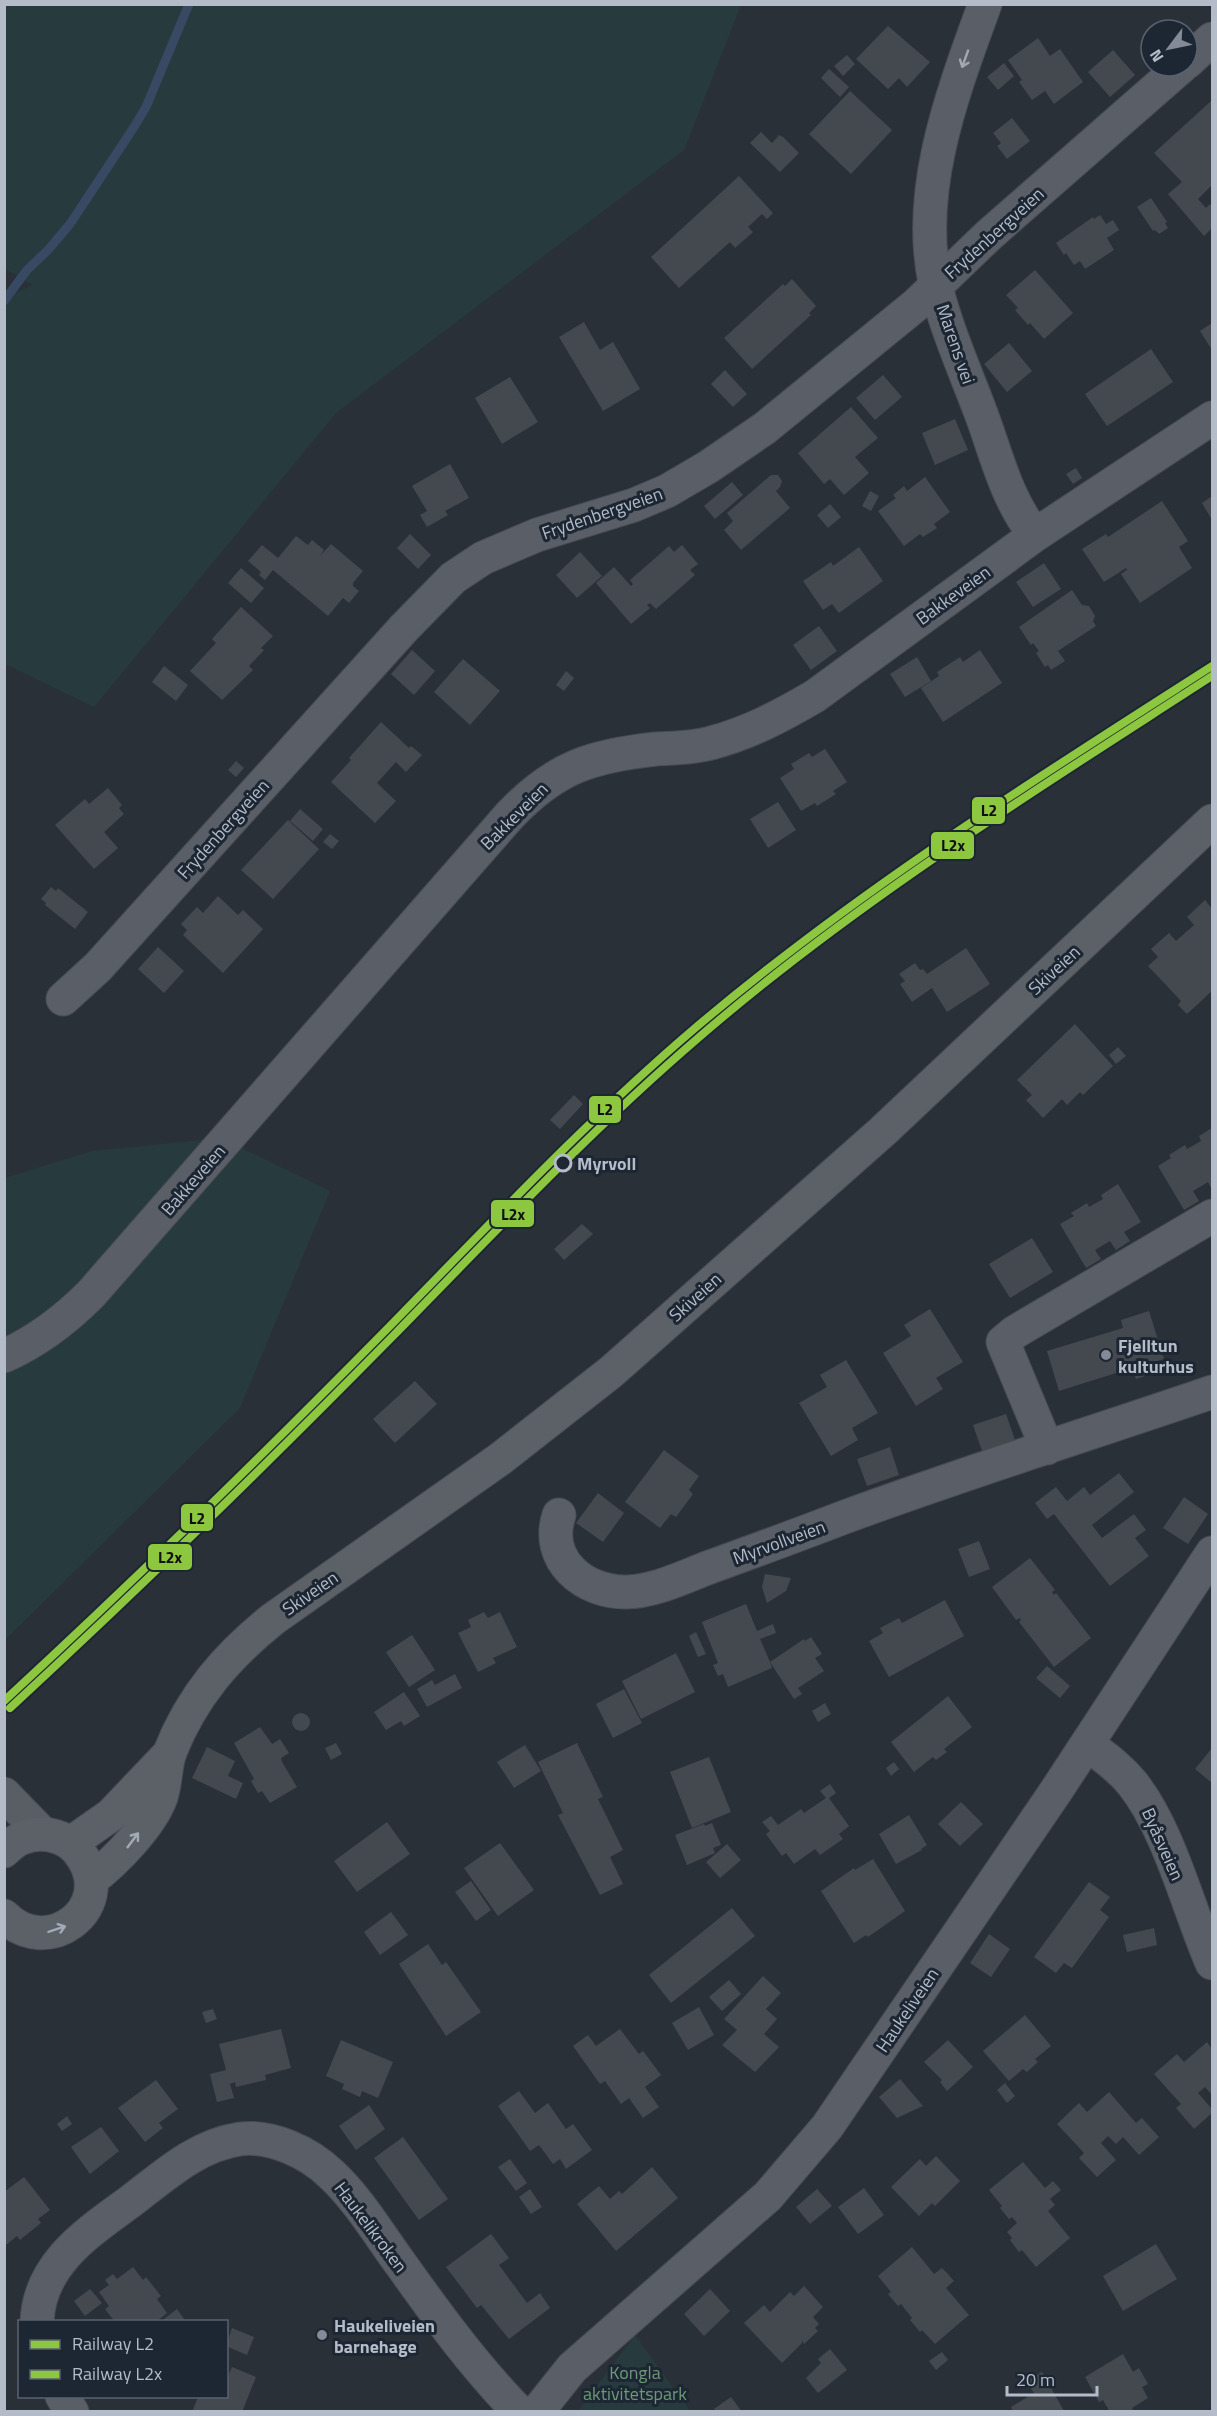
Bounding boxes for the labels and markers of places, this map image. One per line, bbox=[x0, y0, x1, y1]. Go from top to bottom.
place label: Myrvoll bbox=[577, 1150, 636, 1177]
marker: Myrvoll bbox=[554, 1154, 572, 1172]
place label: Fjelltun kulturhus bbox=[1118, 1332, 1194, 1380]
marker: Fjelltun kulturhus bbox=[1099, 1348, 1113, 1362]
place label: Haukeliveien barnehage bbox=[334, 2312, 435, 2360]
marker: Haukeliveien barnehage bbox=[315, 2328, 329, 2342]

